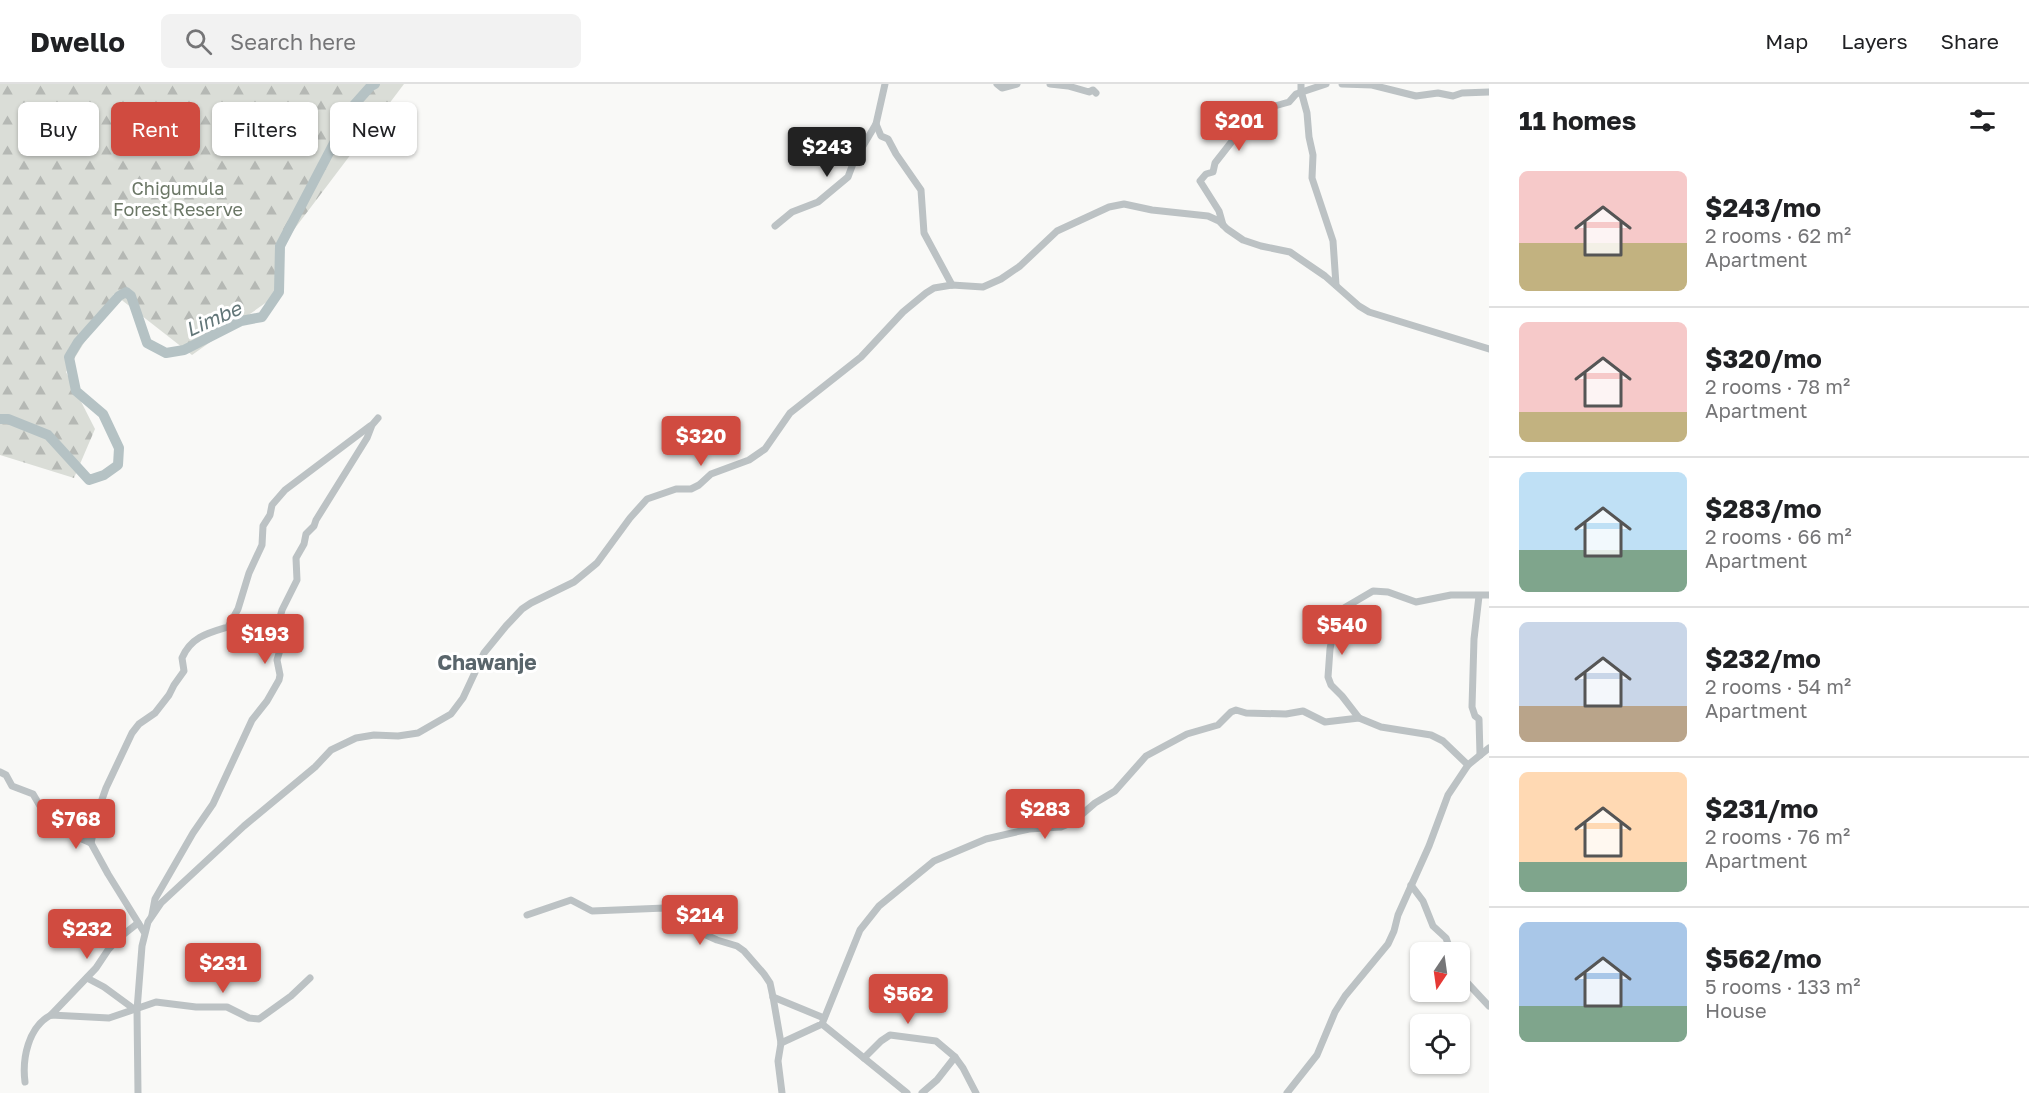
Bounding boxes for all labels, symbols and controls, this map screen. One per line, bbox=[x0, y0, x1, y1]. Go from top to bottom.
search box bbox=[161, 14, 581, 68]
text: Dwello bbox=[30, 25, 125, 58]
icon: search bbox=[182, 25, 215, 58]
text: Search here bbox=[230, 28, 356, 55]
text: Map bbox=[1765, 28, 1808, 54]
text: Layers bbox=[1841, 28, 1908, 54]
text: Share bbox=[1941, 28, 1999, 54]
pin: $201 bbox=[1203, 101, 1275, 152]
chip: Buy bbox=[18, 102, 99, 156]
chip: Rent bbox=[111, 102, 200, 156]
chip: Filters bbox=[212, 102, 318, 156]
chip: New bbox=[330, 102, 417, 156]
icon: filters bbox=[1966, 104, 1999, 137]
text: 11 homes bbox=[1519, 105, 1636, 136]
text: $201 bbox=[1215, 108, 1263, 132]
pin: $243 bbox=[791, 127, 863, 178]
text: $243 bbox=[802, 134, 852, 158]
park label: Chigumula Forest Reserve bbox=[113, 177, 243, 220]
text: $243/mo bbox=[1705, 192, 1821, 223]
icon: home bbox=[1567, 195, 1639, 267]
text: 2 rooms · 62 m² bbox=[1705, 223, 1851, 247]
text: Apartment bbox=[1705, 247, 1808, 271]
water label: Limbe bbox=[181, 295, 246, 341]
text: $320/mo bbox=[1705, 343, 1822, 374]
icon: home bbox=[1567, 346, 1639, 418]
text: 2 rooms · 78 m² bbox=[1705, 374, 1850, 398]
text: Apartment bbox=[1705, 398, 1808, 422]
pin: $320 bbox=[665, 416, 737, 467]
text: $320 bbox=[676, 423, 726, 447]
text: $283/mo bbox=[1705, 493, 1822, 524]
icon: home bbox=[1567, 496, 1639, 568]
text: 2 rooms · 66 m² bbox=[1705, 524, 1852, 548]
text: Apartment bbox=[1705, 548, 1808, 572]
pin: $540 bbox=[1306, 605, 1378, 656]
text: $540 bbox=[1316, 612, 1368, 636]
pin: $193 bbox=[229, 614, 301, 665]
text: $193 bbox=[241, 621, 289, 645]
text: $232/mo bbox=[1705, 643, 1821, 674]
icon: home bbox=[1567, 646, 1639, 718]
district label: Chawanje bbox=[437, 649, 537, 675]
text: 2 rooms · 54 m² bbox=[1705, 674, 1851, 698]
text: Apartment bbox=[1705, 698, 1808, 722]
pin: $283 bbox=[1009, 789, 1081, 840]
text: $231/mo bbox=[1705, 793, 1818, 824]
text: $283 bbox=[1020, 796, 1070, 820]
icon: home bbox=[1567, 796, 1639, 868]
pin: $768 bbox=[40, 799, 112, 850]
text: $768 bbox=[51, 806, 101, 830]
text: 2 rooms · 76 m² bbox=[1705, 824, 1850, 848]
text: Apartment bbox=[1705, 848, 1808, 872]
pin: $214 bbox=[664, 895, 736, 946]
text: $214 bbox=[676, 902, 724, 926]
pin: $232 bbox=[51, 909, 123, 960]
text: $232 bbox=[62, 916, 112, 940]
north arrow bbox=[1410, 942, 1470, 1002]
map controls bbox=[1410, 942, 1470, 1074]
pin: $231 bbox=[187, 943, 259, 994]
text: $562/mo bbox=[1705, 943, 1821, 974]
icon: home bbox=[1567, 946, 1639, 1018]
text: $231 bbox=[199, 950, 247, 974]
pin: $562 bbox=[872, 974, 944, 1025]
text: 5 rooms · 133 m² bbox=[1705, 974, 1861, 998]
text: $562 bbox=[883, 981, 933, 1005]
text: House bbox=[1705, 998, 1767, 1022]
button: locate bbox=[1410, 1014, 1470, 1074]

